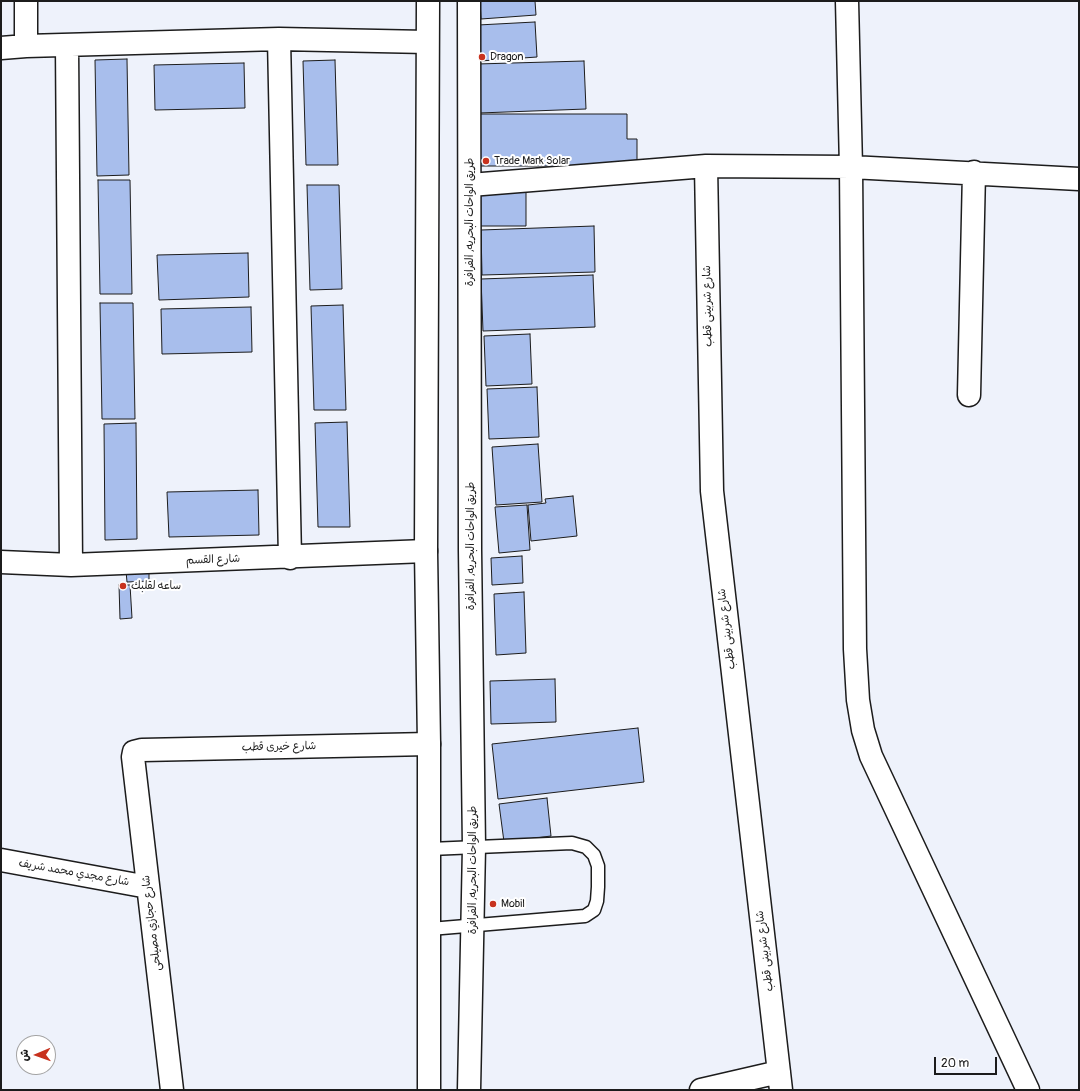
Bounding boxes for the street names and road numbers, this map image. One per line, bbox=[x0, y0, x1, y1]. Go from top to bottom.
street label: طريق الواحات البحريه, الفرافرة bbox=[463, 158, 477, 286]
street label: شارع شربينى قطب bbox=[701, 265, 715, 347]
street label: طريق الواحات البحريه, الفرافرة bbox=[464, 482, 478, 610]
street label: شارع القسم bbox=[186, 552, 240, 568]
street label: شارع شربينى قطب bbox=[715, 588, 739, 670]
street label: شارع خيرى قطب bbox=[242, 740, 316, 754]
street label: طريق الواحات البحريه, الفرافرة bbox=[466, 806, 480, 934]
street label: شارع مجدي محمد شريف bbox=[18, 857, 130, 889]
street label: شارع حجازي مصيلحى bbox=[140, 874, 164, 972]
street label: شارع شربينى قطب bbox=[753, 910, 777, 992]

